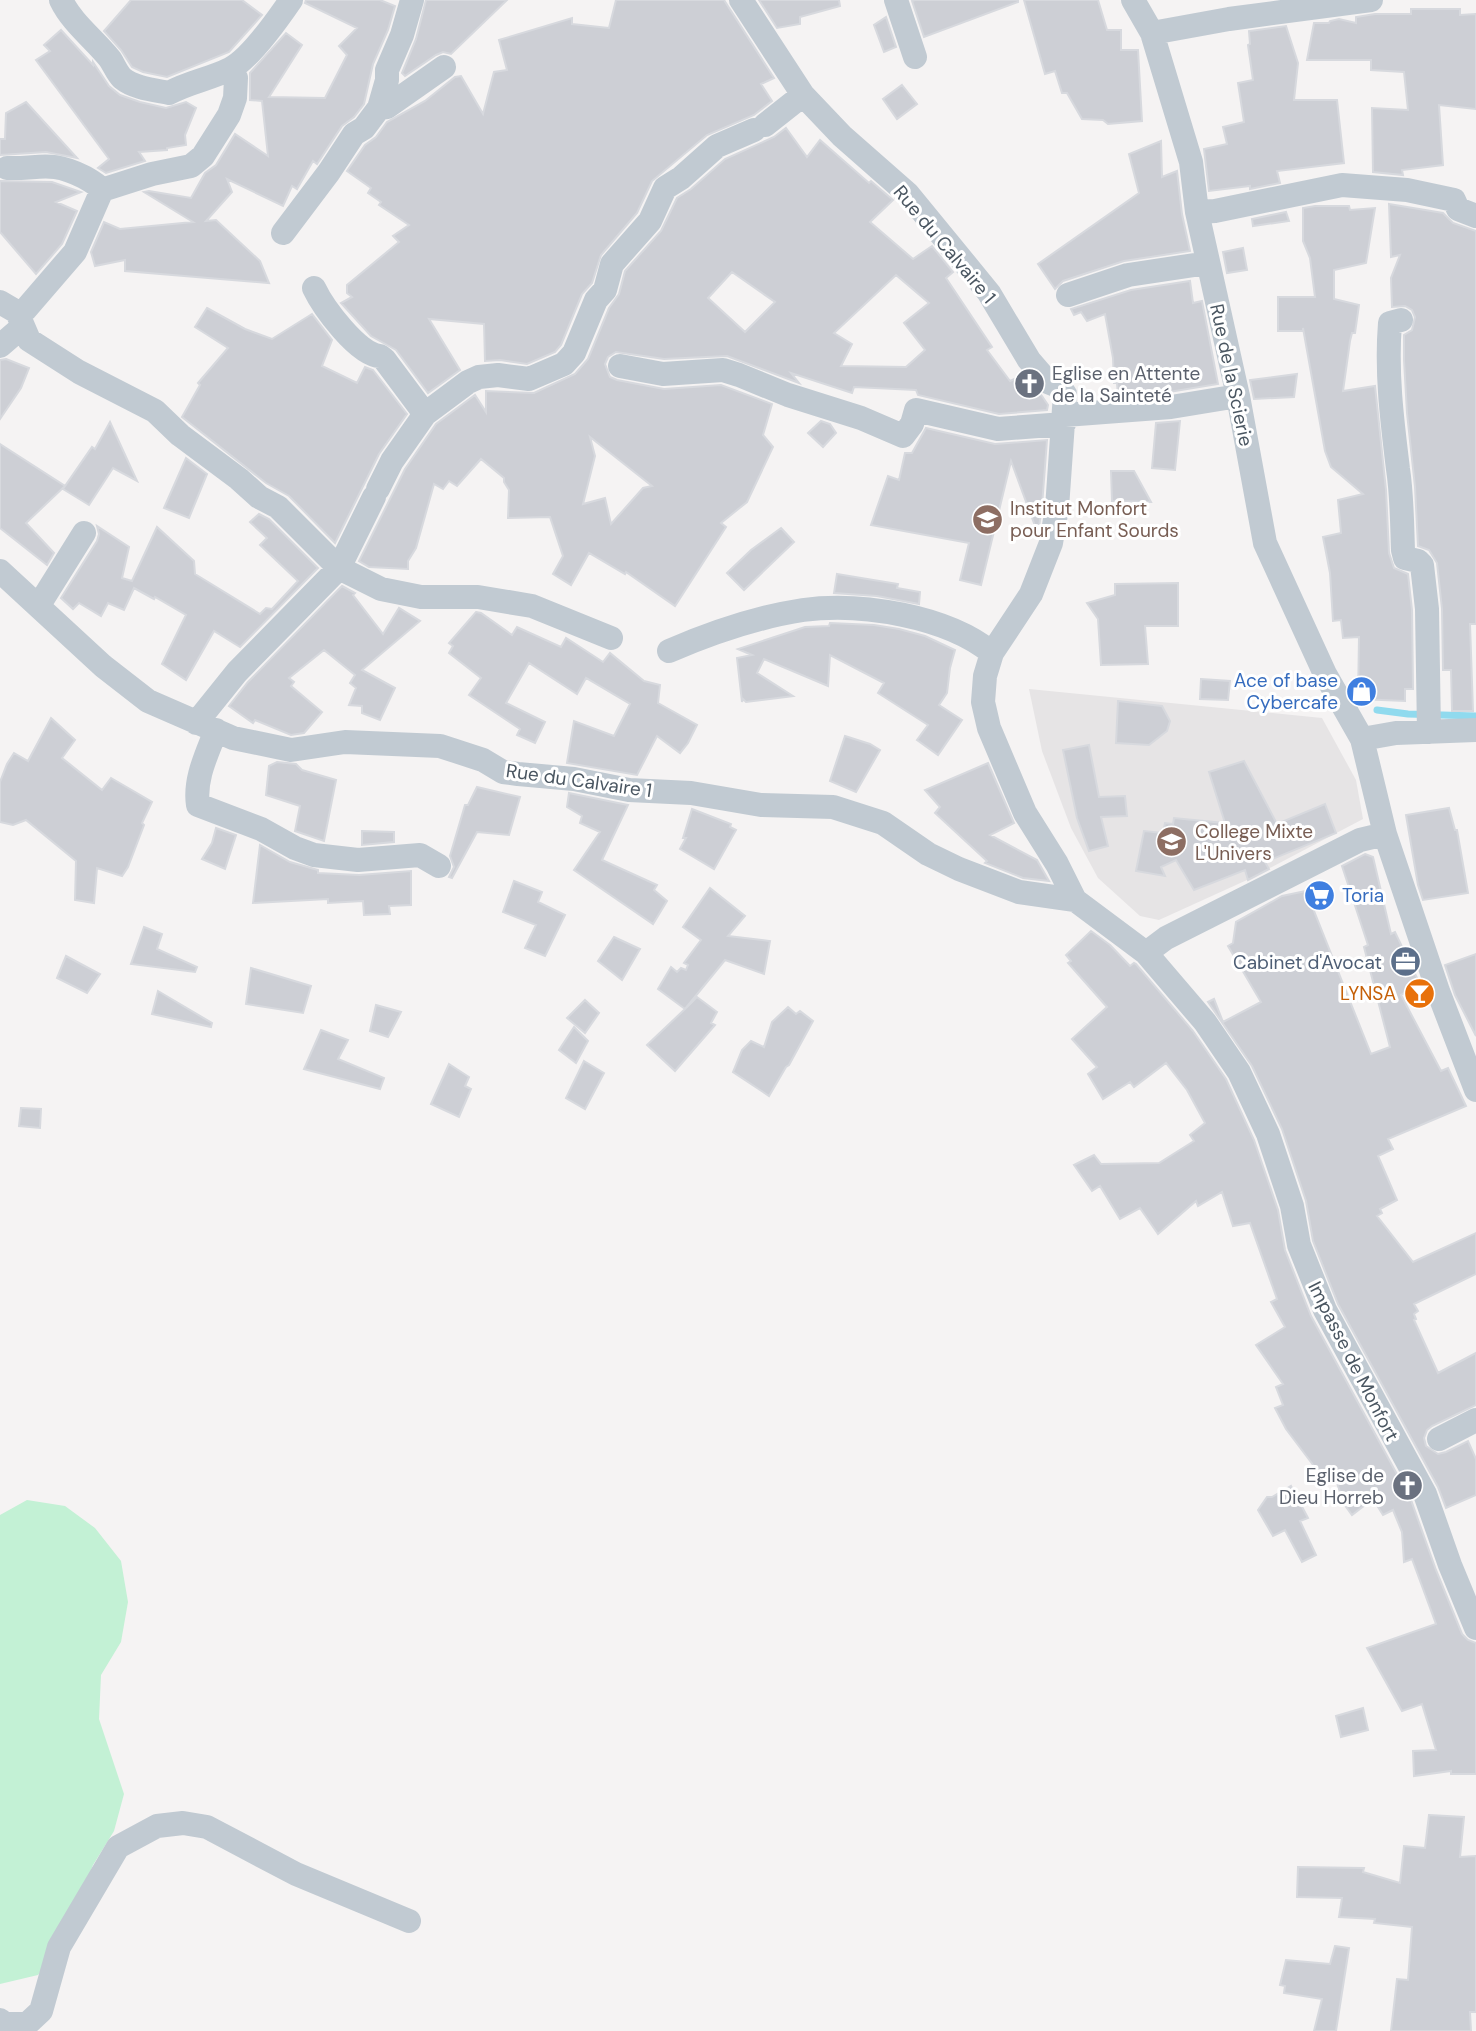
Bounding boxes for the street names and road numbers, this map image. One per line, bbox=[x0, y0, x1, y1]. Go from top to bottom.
street label: Rue du Calvaire 1 bbox=[888, 180, 1001, 309]
street label: Rue de la Scierie bbox=[1204, 302, 1259, 449]
street label: Rue du Calvaire 1 bbox=[504, 758, 653, 803]
street label: Impasse de Monfort bbox=[1302, 1277, 1405, 1445]

